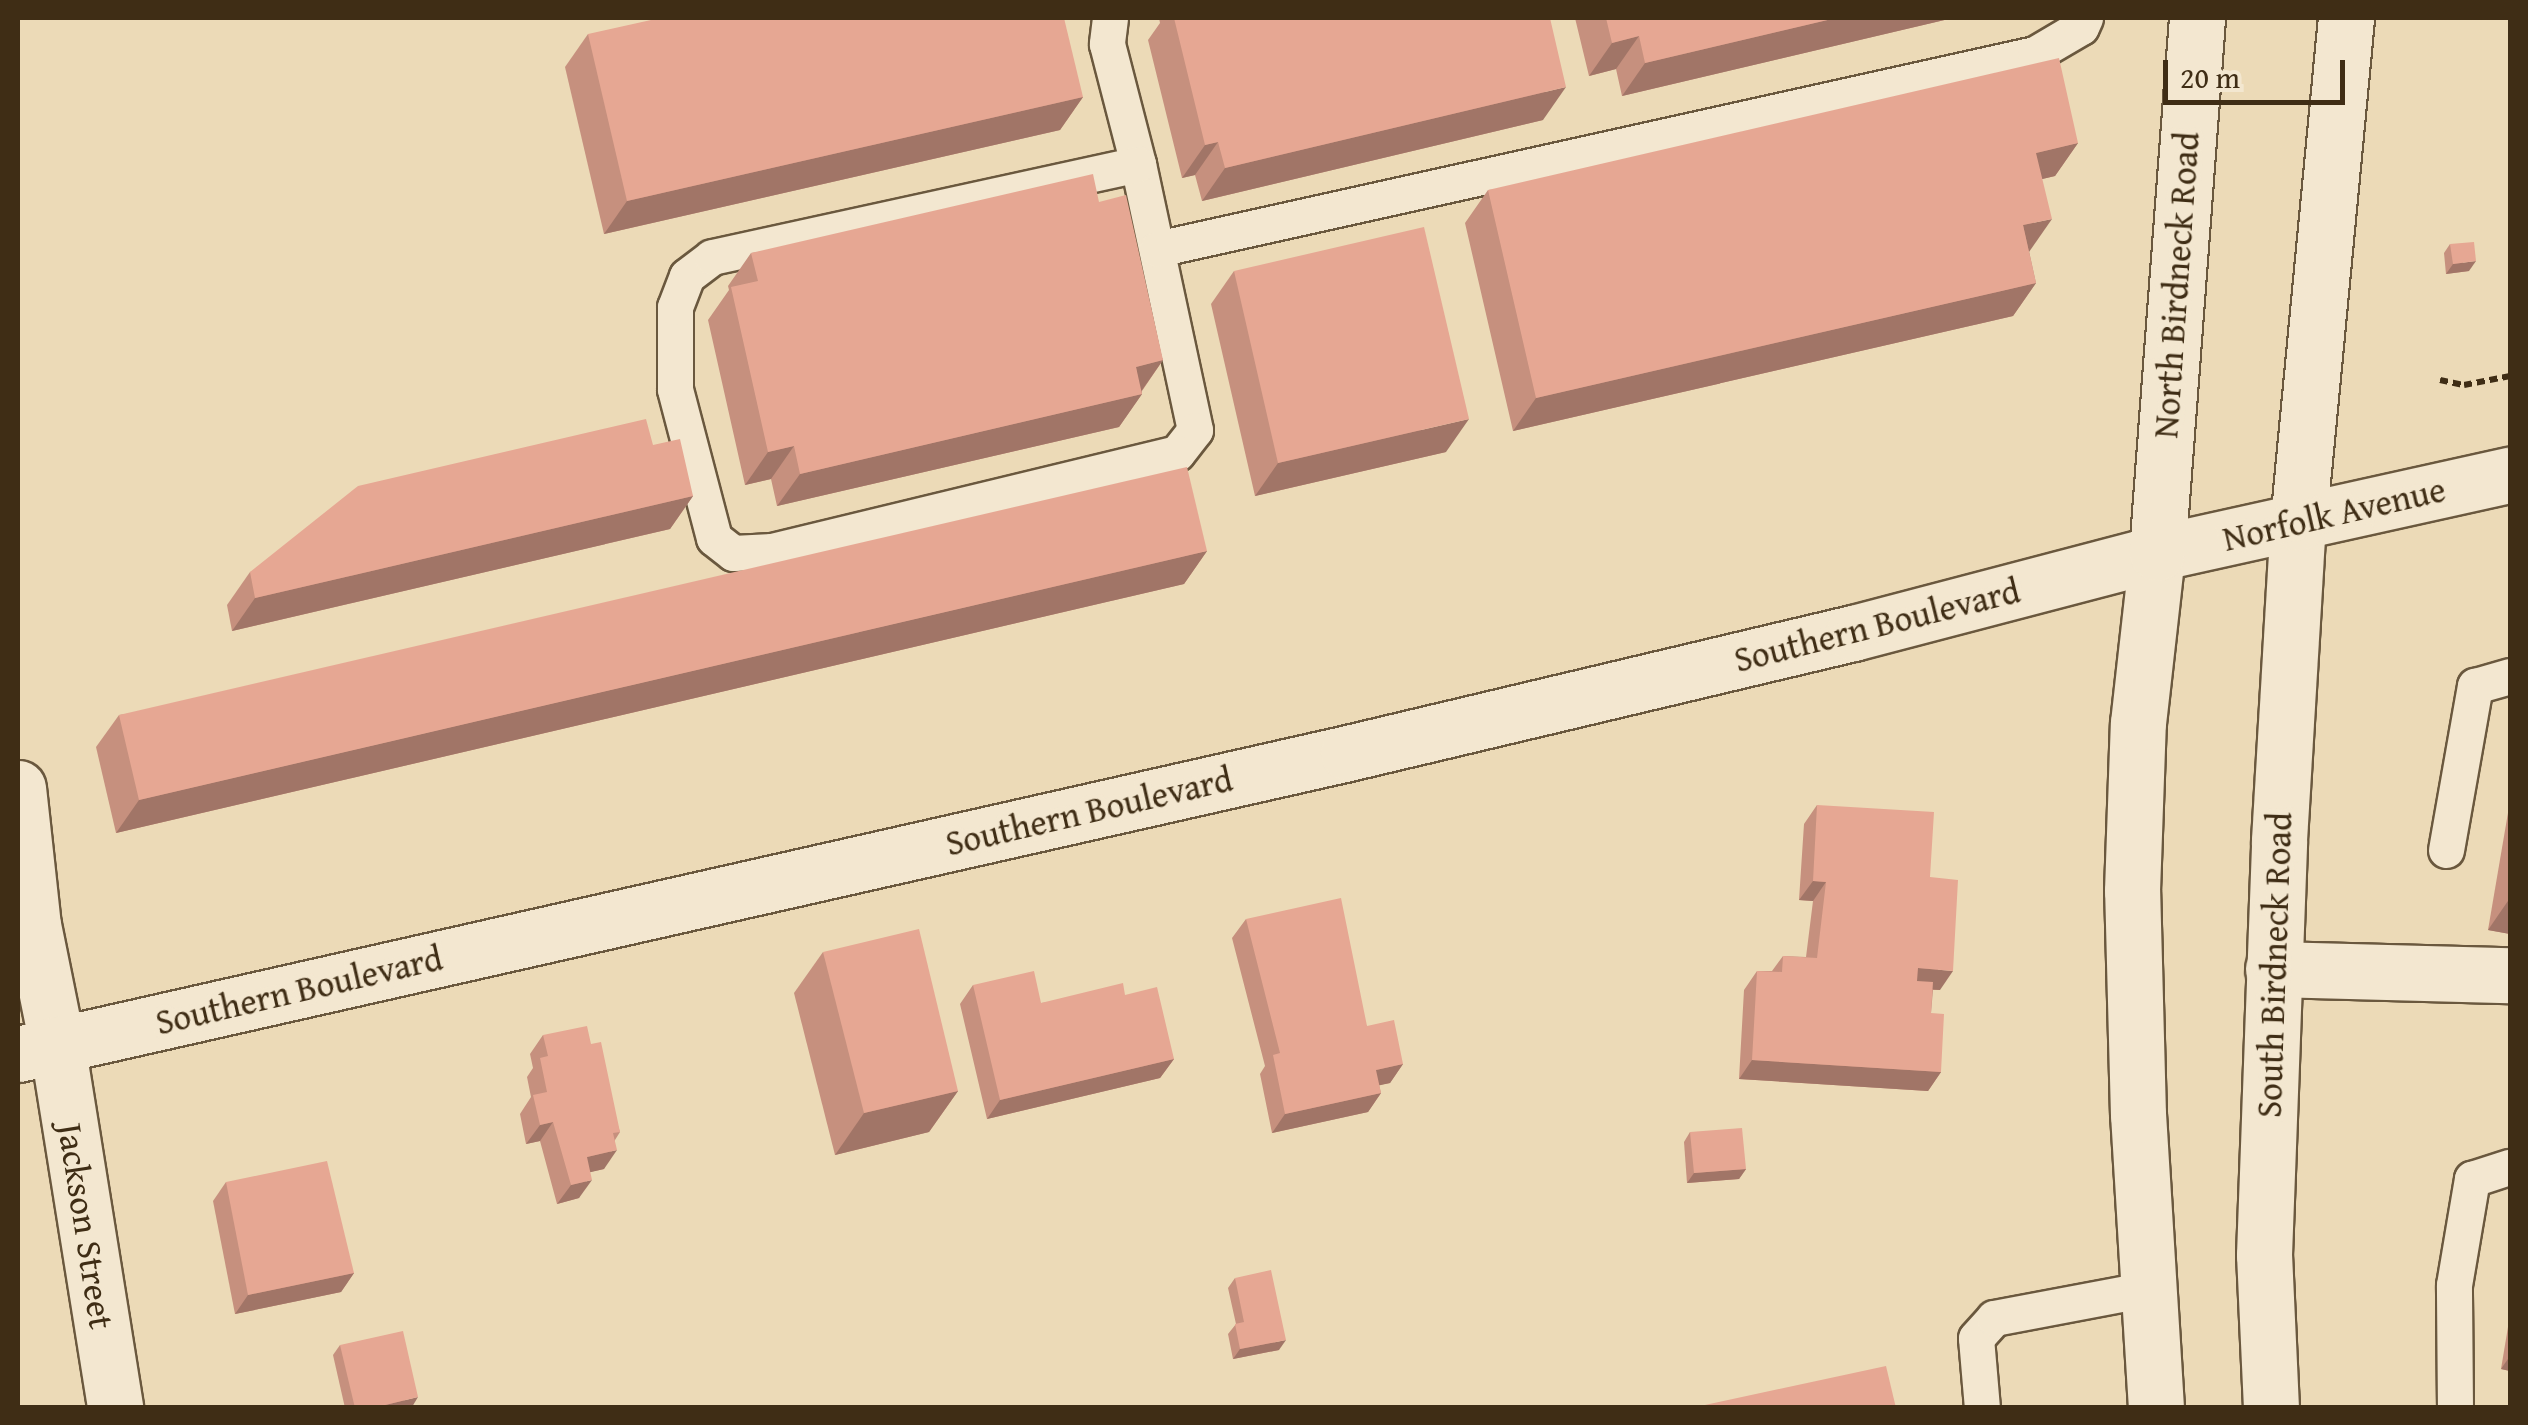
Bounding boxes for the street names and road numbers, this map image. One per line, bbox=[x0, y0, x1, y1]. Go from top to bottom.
street label: North Birdneck Road bbox=[2144, 130, 2208, 440]
street label: Norfolk Avenue bbox=[2219, 468, 2449, 560]
street label: Southern Boulevard bbox=[1730, 569, 2024, 681]
street label: Southern Boulevard bbox=[942, 758, 1236, 864]
street label: South Birdneck Road bbox=[2248, 811, 2300, 1119]
street label: Southern Boulevard bbox=[152, 937, 446, 1043]
street label: Jackson Street bbox=[49, 1120, 123, 1332]

